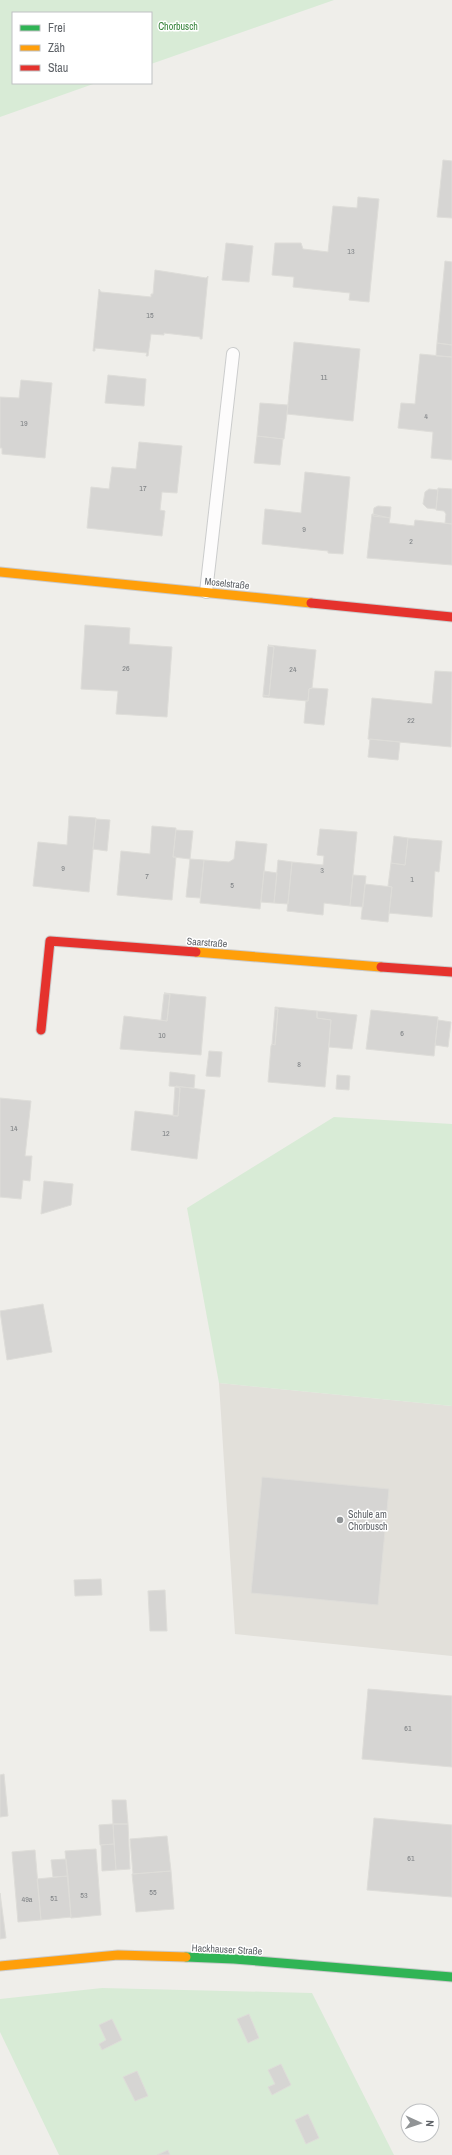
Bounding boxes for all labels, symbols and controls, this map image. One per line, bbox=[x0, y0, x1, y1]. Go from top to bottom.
legend bbox=[12, 12, 152, 84]
text: Frei bbox=[48, 20, 66, 36]
park label: Chorbusch bbox=[158, 20, 198, 33]
text: Zäh bbox=[48, 40, 65, 56]
text: Stau bbox=[48, 60, 68, 76]
house number: 13 bbox=[347, 246, 355, 256]
house number: 15 bbox=[146, 310, 154, 320]
house number: 11 bbox=[321, 372, 328, 382]
house number: 4 bbox=[424, 411, 428, 421]
house number: 19 bbox=[20, 418, 28, 428]
house number: 17 bbox=[139, 483, 147, 493]
house number: 9 bbox=[302, 524, 306, 534]
house number: 2 bbox=[409, 536, 413, 546]
street label: Moselstraße bbox=[204, 575, 250, 592]
house number: 26 bbox=[122, 663, 130, 673]
house number: 24 bbox=[289, 664, 297, 674]
house number: 22 bbox=[407, 715, 415, 725]
house number: 9 bbox=[61, 863, 65, 873]
house number: 3 bbox=[320, 865, 324, 875]
house number: 7 bbox=[145, 871, 149, 881]
house number: 1 bbox=[410, 874, 414, 884]
house number: 5 bbox=[230, 880, 234, 890]
street label: Saarstraße bbox=[186, 935, 228, 950]
house number: 6 bbox=[400, 1028, 404, 1038]
house number: 10 bbox=[158, 1030, 166, 1040]
house number: 8 bbox=[297, 1059, 301, 1069]
house number: 14 bbox=[10, 1123, 18, 1133]
house number: 12 bbox=[162, 1128, 170, 1138]
place label: Schule am Chorbusch bbox=[348, 1508, 388, 1533]
marker: Schule am Chorbusch bbox=[335, 1515, 345, 1525]
house number: 61 bbox=[404, 1723, 412, 1733]
house number: 61 bbox=[407, 1853, 415, 1863]
house number: 55 bbox=[149, 1887, 157, 1897]
house number: 53 bbox=[80, 1890, 88, 1900]
house number: 51 bbox=[50, 1893, 58, 1903]
house number: 49a bbox=[22, 1894, 33, 1904]
street label: Hackhauser Straße bbox=[191, 1941, 263, 1958]
north arrow bbox=[400, 2103, 440, 2143]
text: N bbox=[423, 2120, 437, 2127]

